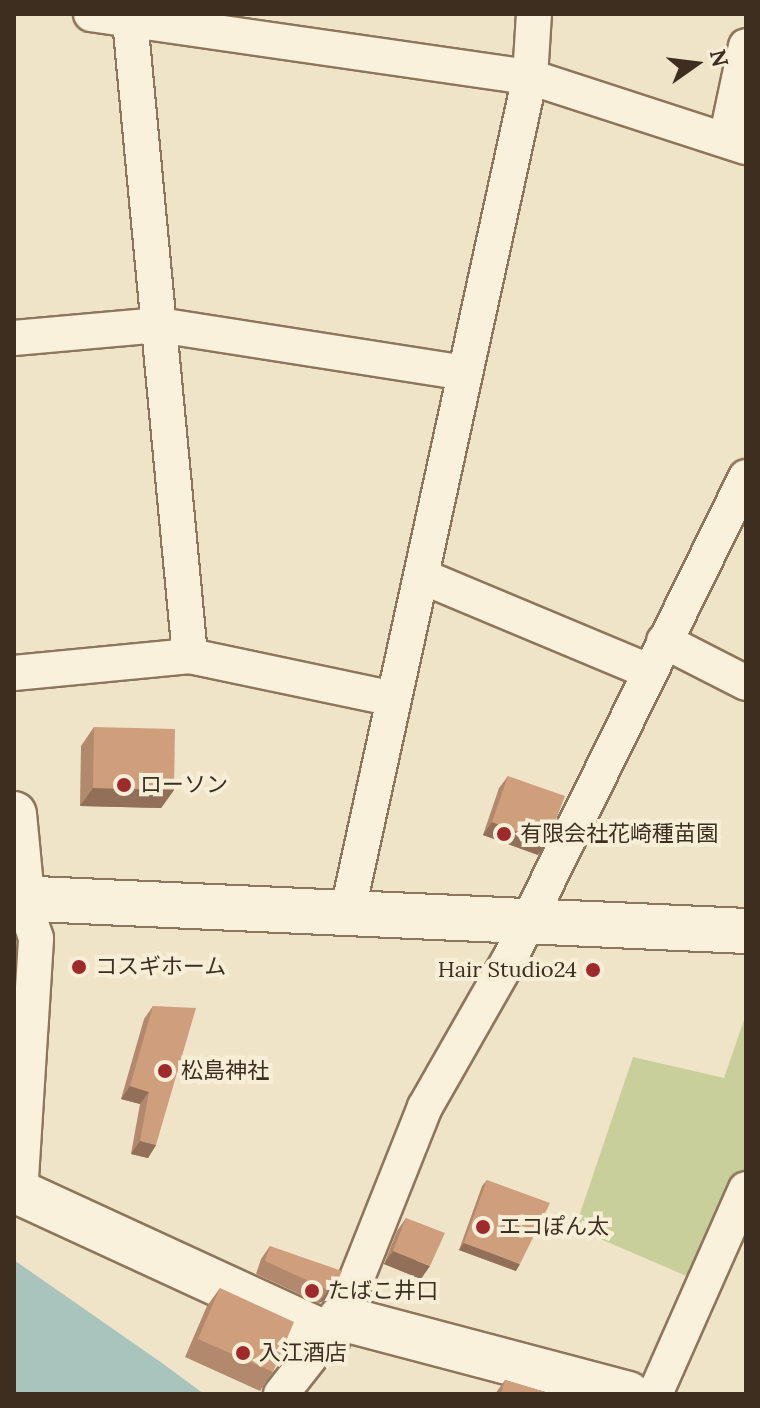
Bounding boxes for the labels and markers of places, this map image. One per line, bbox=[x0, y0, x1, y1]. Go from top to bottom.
place label: ローソン bbox=[140, 772, 228, 798]
marker: ローソン bbox=[115, 776, 133, 794]
place label: 有限会社花崎種苗園 bbox=[520, 821, 718, 847]
marker: 有限会社花崎種苗園 bbox=[495, 825, 513, 843]
place label: コスギホーム bbox=[95, 954, 227, 980]
place label: Hair Studio24 bbox=[438, 957, 577, 983]
marker: コスギホーム bbox=[70, 958, 88, 976]
marker: Hair Studio24 bbox=[584, 961, 602, 979]
place label: 松島神社 bbox=[181, 1058, 269, 1084]
marker: 松島神社 bbox=[156, 1062, 174, 1080]
place label: エコぽん太 bbox=[499, 1214, 609, 1240]
marker: エコぽん太 bbox=[474, 1218, 492, 1236]
place label: たばこ井口 bbox=[328, 1278, 438, 1304]
marker: たばこ井口 bbox=[303, 1282, 321, 1300]
place label: 入江酒店 bbox=[259, 1340, 347, 1366]
marker: 入江酒店 bbox=[234, 1344, 252, 1362]

